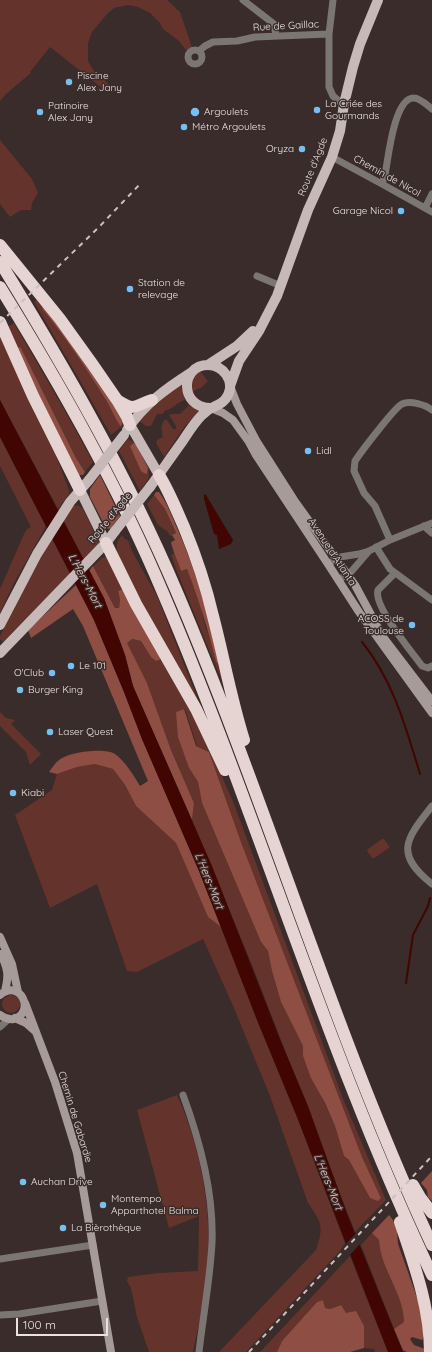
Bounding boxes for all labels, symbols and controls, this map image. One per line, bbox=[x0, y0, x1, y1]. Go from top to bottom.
street label: Rue de Gaillac bbox=[253, 18, 319, 34]
place label: Piscine Alex Jany bbox=[77, 70, 122, 94]
marker: Piscine Alex Jany bbox=[64, 77, 74, 87]
place label: La Criée des Gourmands bbox=[325, 98, 382, 122]
place label: Patinoire Alex Jany bbox=[48, 100, 93, 124]
marker: La Criée des Gourmands bbox=[312, 105, 322, 115]
marker: Argoulets bbox=[189, 106, 201, 118]
place label: Argoulets bbox=[204, 106, 248, 118]
marker: Patinoire Alex Jany bbox=[35, 107, 45, 117]
place label: Métro Argoulets bbox=[192, 121, 266, 133]
marker: Métro Argoulets bbox=[179, 122, 189, 132]
street label: Route d'Agde bbox=[296, 136, 330, 198]
place label: Oryza bbox=[266, 143, 294, 155]
marker: Oryza bbox=[297, 144, 307, 154]
street label: Chemin de Nicol bbox=[351, 153, 423, 199]
place label: Garage Nicol bbox=[333, 205, 393, 217]
marker: Garage Nicol bbox=[396, 206, 406, 216]
place label: Station de relevage bbox=[138, 277, 185, 300]
marker: Station de relevage bbox=[125, 284, 135, 294]
place label: Lidl bbox=[316, 445, 332, 457]
marker: Lidl bbox=[303, 446, 313, 456]
street label: Route d'Agde bbox=[86, 490, 134, 546]
street label: Avenue d'Atlanta bbox=[306, 516, 358, 588]
water label: L'Hers-Mort bbox=[65, 552, 105, 610]
place label: ACOSS de Toulouse bbox=[358, 613, 404, 636]
marker: ACOSS de Toulouse bbox=[407, 620, 417, 630]
place label: Le 101 bbox=[79, 660, 106, 672]
marker: Le 101 bbox=[66, 661, 76, 671]
place label: O'Club bbox=[14, 667, 44, 679]
marker: O'Club bbox=[47, 668, 57, 678]
place label: Burger King bbox=[28, 684, 83, 696]
marker: Burger King bbox=[15, 685, 25, 695]
place label: Laser Quest bbox=[58, 726, 113, 738]
marker: Laser Quest bbox=[45, 727, 55, 737]
place label: Kiabi bbox=[21, 787, 44, 799]
marker: Kiabi bbox=[8, 788, 18, 798]
water label: L'Hers-Mort bbox=[192, 851, 226, 911]
street label: Chemin de Gabardie bbox=[55, 1070, 95, 1164]
water label: L'Hers-Mort bbox=[311, 1152, 345, 1212]
place label: Auchan Drive bbox=[31, 1176, 93, 1188]
marker: Auchan Drive bbox=[18, 1177, 28, 1187]
place label: Montempo Apparthotel Balma bbox=[111, 1193, 199, 1216]
marker: Montempo Apparthotel Balma bbox=[98, 1200, 108, 1210]
place label: La Bièrothèque bbox=[71, 1222, 141, 1234]
marker: La Bièrothèque bbox=[58, 1223, 68, 1233]
scale bar bbox=[18, 1310, 110, 1336]
text: 100 m bbox=[23, 1317, 56, 1332]

